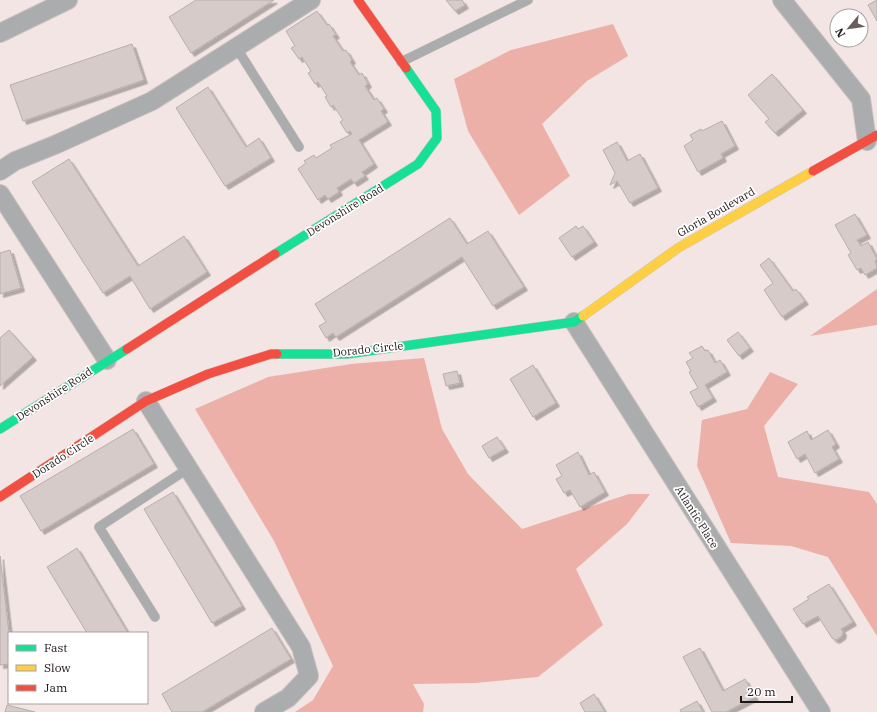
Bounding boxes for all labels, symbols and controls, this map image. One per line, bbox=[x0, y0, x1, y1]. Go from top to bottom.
north arrow bbox=[829, 8, 869, 48]
text: N bbox=[832, 25, 848, 40]
street label: Devonshire Road bbox=[304, 181, 386, 239]
street label: Gloria Boulevard bbox=[675, 184, 758, 240]
street label: Dorado Circle bbox=[332, 338, 404, 360]
street label: Devonshire Road bbox=[13, 364, 95, 424]
street label: Dorado Circle bbox=[30, 431, 97, 481]
street label: Atlantic Place bbox=[672, 483, 722, 551]
legend bbox=[8, 632, 148, 704]
text: Fast bbox=[44, 640, 68, 655]
text: Slow bbox=[44, 660, 71, 675]
scale bar bbox=[741, 678, 792, 704]
text: Jam bbox=[44, 680, 68, 695]
text: 20 m bbox=[747, 684, 776, 699]

